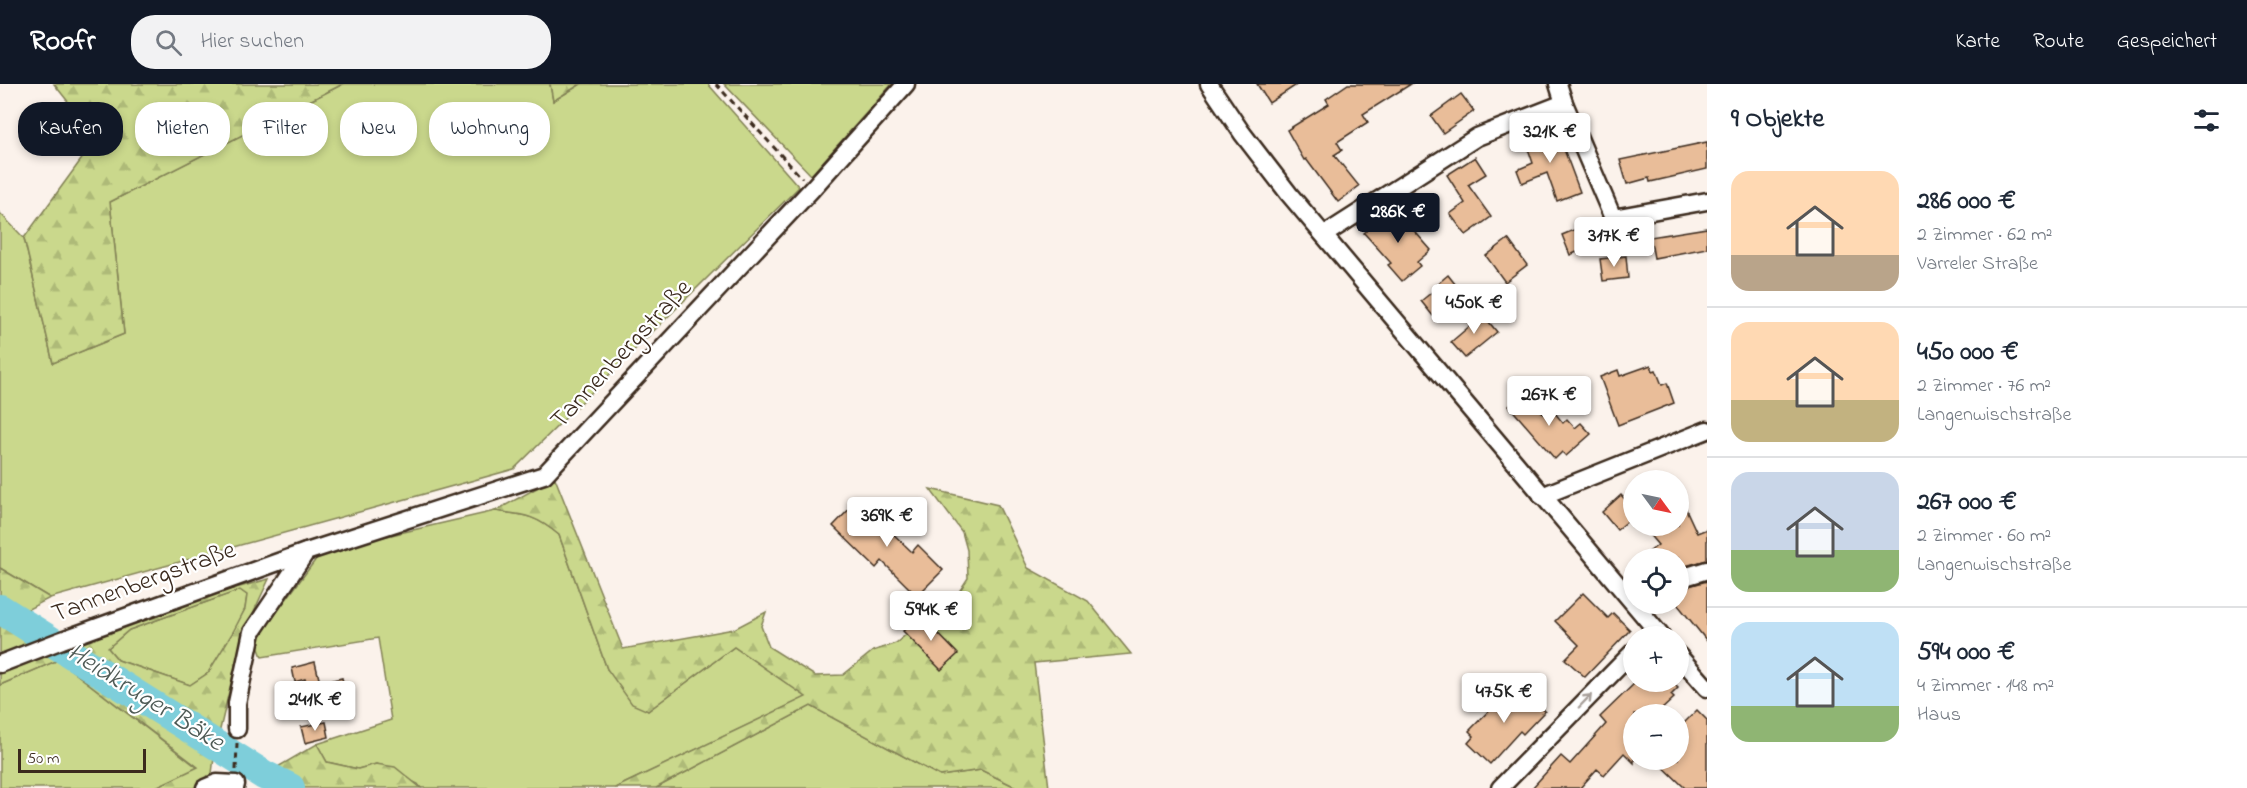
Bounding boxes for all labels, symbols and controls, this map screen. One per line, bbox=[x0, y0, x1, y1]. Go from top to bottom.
search box bbox=[131, 15, 551, 69]
text: Roofr bbox=[30, 22, 95, 63]
icon: search bbox=[152, 26, 185, 59]
text: Hier suchen bbox=[200, 26, 304, 58]
text: Karte bbox=[1955, 27, 2000, 57]
text: Route bbox=[2033, 27, 2084, 57]
text: Gespeichert bbox=[2117, 27, 2217, 57]
text: 9 Objekte bbox=[1731, 101, 1824, 139]
chip: Kaufen bbox=[18, 102, 123, 156]
chip: Mieten bbox=[135, 102, 230, 156]
chip: Filter bbox=[242, 102, 328, 156]
chip: Neu bbox=[340, 102, 417, 156]
chip: Wohnung bbox=[429, 102, 550, 156]
icon: filters bbox=[2190, 104, 2223, 137]
pin: 321K € bbox=[1501, 113, 1599, 164]
text: 321K € bbox=[1523, 118, 1577, 147]
text: 286 000 € bbox=[1917, 183, 2016, 221]
pin: 286K € bbox=[1349, 193, 1447, 244]
icon: home bbox=[1779, 195, 1851, 267]
text: 286K € bbox=[1371, 198, 1425, 227]
pin: 317K € bbox=[1565, 217, 1663, 268]
text: 2 Zimmer · 62 m² bbox=[1917, 221, 2053, 250]
text: 317K € bbox=[1588, 222, 1640, 251]
text: Varreler Straße bbox=[1917, 250, 2038, 279]
street label: Tannenbergstraße bbox=[542, 271, 702, 439]
pin: 450K € bbox=[1425, 284, 1523, 335]
text: 450K € bbox=[1446, 289, 1502, 318]
text: 450 000 € bbox=[1917, 334, 2019, 372]
icon: home bbox=[1779, 346, 1851, 418]
text: 2 Zimmer · 76 m² bbox=[1917, 372, 2051, 401]
pin: 267K € bbox=[1500, 376, 1598, 427]
text: 267K € bbox=[1521, 381, 1577, 410]
text: Langenwischstraße bbox=[1917, 401, 2071, 430]
north arrow bbox=[1623, 470, 1689, 536]
map controls bbox=[1623, 470, 1689, 770]
text: 267 000 € bbox=[1917, 484, 2017, 522]
icon: home bbox=[1779, 496, 1851, 568]
pin: 369K € bbox=[838, 497, 936, 548]
text: 369K € bbox=[861, 502, 913, 531]
text: 2 Zimmer · 60 m² bbox=[1917, 522, 2051, 551]
street label: Tannenbergstraße bbox=[47, 532, 242, 634]
button: locate bbox=[1623, 548, 1689, 614]
text: Langenwischstraße bbox=[1917, 551, 2071, 580]
pin: 594K € bbox=[882, 591, 980, 642]
text: 594K € bbox=[904, 596, 958, 625]
button: + bbox=[1623, 626, 1689, 692]
water label: Heidkruger Bäke bbox=[58, 634, 233, 764]
text: 594 000 € bbox=[1917, 634, 2015, 672]
icon: home bbox=[1779, 646, 1851, 718]
text: 4 Zimmer · 148 m² bbox=[1917, 672, 2054, 701]
pin: 475K € bbox=[1455, 673, 1553, 724]
text: 475K € bbox=[1476, 678, 1532, 707]
pin: 241K € bbox=[266, 681, 364, 732]
text: 241K € bbox=[288, 686, 342, 715]
one-way arrow bbox=[1578, 693, 1592, 708]
text: Haus bbox=[1917, 701, 1961, 730]
button: − bbox=[1623, 704, 1689, 770]
scale bar bbox=[18, 746, 146, 774]
text: 50 m bbox=[27, 747, 59, 771]

